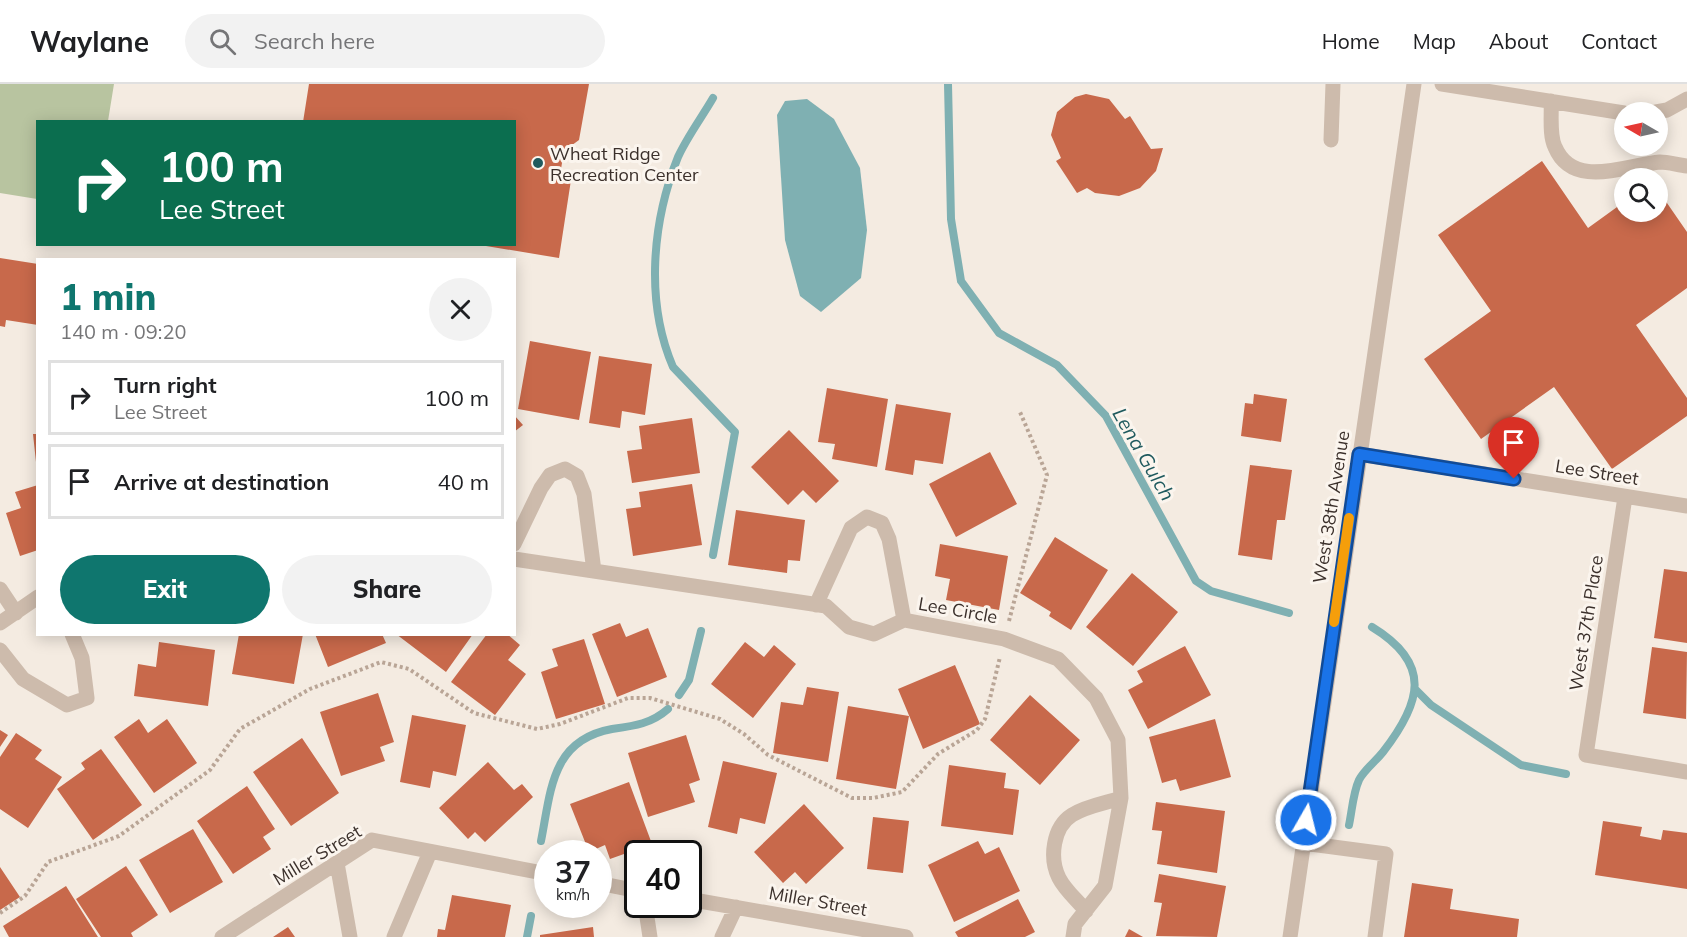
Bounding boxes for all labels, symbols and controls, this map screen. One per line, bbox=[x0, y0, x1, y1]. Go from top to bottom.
search box bbox=[185, 14, 605, 68]
text: Waylane bbox=[30, 24, 149, 59]
icon: search bbox=[206, 25, 239, 58]
text: Search here bbox=[254, 27, 375, 55]
text: Home bbox=[1322, 28, 1380, 54]
text: Map bbox=[1413, 28, 1456, 54]
text: About bbox=[1489, 28, 1548, 54]
text: Contact bbox=[1581, 28, 1657, 54]
north arrow bbox=[1614, 102, 1668, 156]
map controls bbox=[1614, 102, 1668, 222]
text: 100 m bbox=[159, 140, 284, 193]
place label: Wheat Ridge Recreation Center bbox=[550, 142, 699, 186]
icon: right bbox=[60, 144, 138, 222]
marker: Wheat Ridge Recreation Center bbox=[531, 156, 545, 170]
button: search bbox=[1614, 168, 1668, 222]
text: Lee Street bbox=[159, 192, 285, 226]
text: 1 min bbox=[60, 274, 156, 319]
button: close bbox=[429, 278, 492, 341]
text: 140 m · 09:20 bbox=[60, 319, 186, 344]
text: Turn right bbox=[114, 371, 217, 399]
icon: right bbox=[63, 381, 96, 414]
text: 100 m bbox=[424, 384, 489, 412]
text: Lee Street bbox=[114, 399, 207, 424]
water label: Lena Gulch bbox=[1107, 403, 1181, 505]
pin bbox=[1488, 417, 1539, 479]
icon: arrive bbox=[1497, 426, 1530, 459]
street label: West 38th Avenue bbox=[1308, 429, 1354, 585]
street label: Lee Street bbox=[1554, 454, 1640, 490]
icon: arrive bbox=[63, 465, 96, 498]
text: Arrive at destination bbox=[114, 468, 329, 496]
text: 40 m bbox=[438, 468, 489, 496]
street label: West 37th Place bbox=[1564, 554, 1608, 692]
button: Exit bbox=[60, 555, 270, 624]
button: Share bbox=[282, 555, 492, 624]
street label: Lee Circle bbox=[917, 592, 999, 628]
position arrow bbox=[1274, 788, 1338, 852]
street label: Miller Street bbox=[269, 820, 365, 890]
speed limit sign: 40 bbox=[624, 840, 702, 918]
text: 37 bbox=[555, 853, 591, 891]
street label: Miller Street bbox=[767, 881, 869, 921]
text: km/h bbox=[556, 885, 590, 904]

